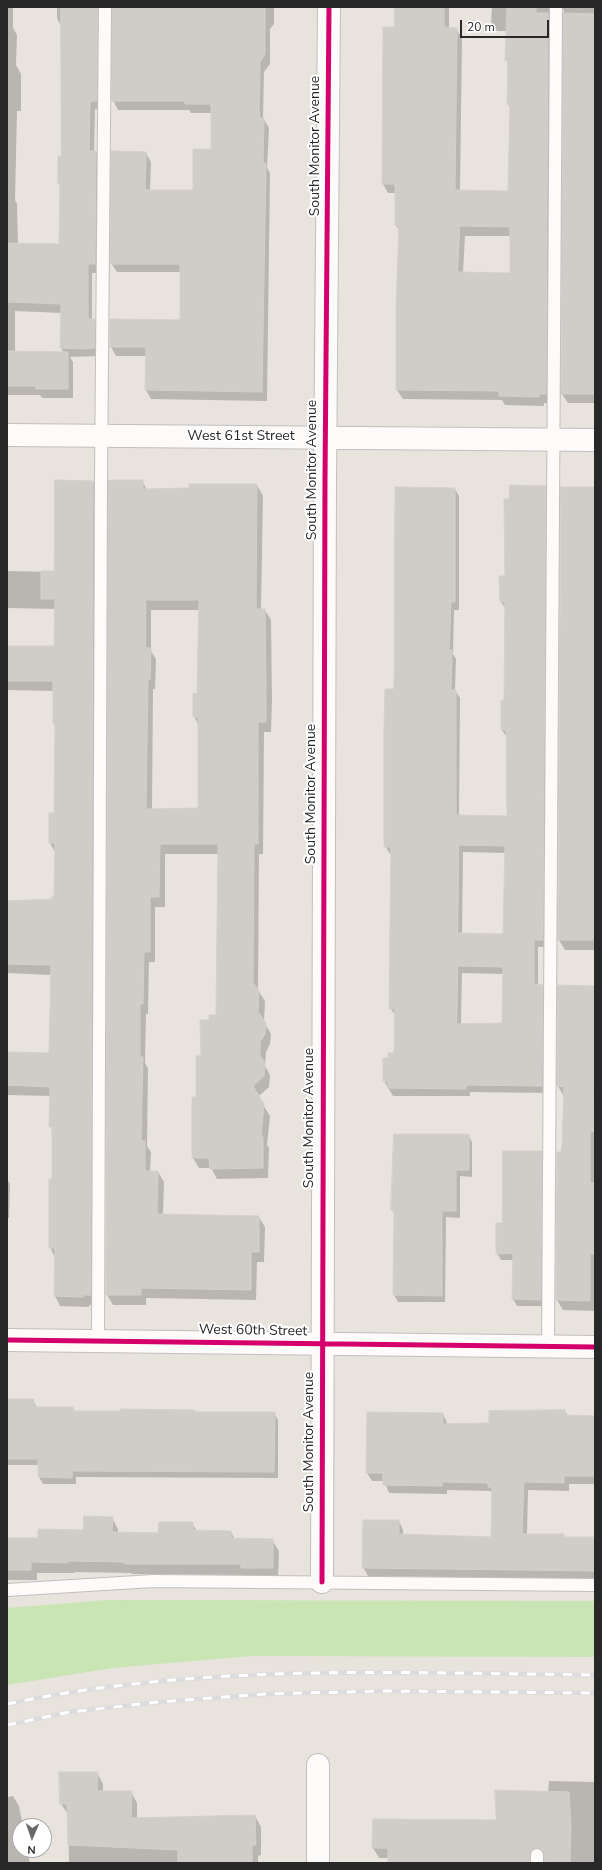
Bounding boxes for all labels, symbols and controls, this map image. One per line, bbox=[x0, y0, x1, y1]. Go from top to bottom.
scale bar bbox=[462, 12, 551, 38]
text: 20 m bbox=[467, 19, 495, 35]
street label: South Monitor Avenue bbox=[308, 76, 324, 216]
street label: South Monitor Avenue bbox=[305, 400, 321, 540]
street label: West 61st Street bbox=[187, 429, 295, 445]
street label: South Monitor Avenue bbox=[304, 724, 320, 864]
street label: South Monitor Avenue bbox=[302, 1048, 318, 1188]
street label: West 60th Street bbox=[199, 1322, 307, 1340]
street label: South Monitor Avenue bbox=[302, 1372, 318, 1512]
north arrow bbox=[12, 1818, 52, 1858]
text: N bbox=[27, 1842, 36, 1857]

